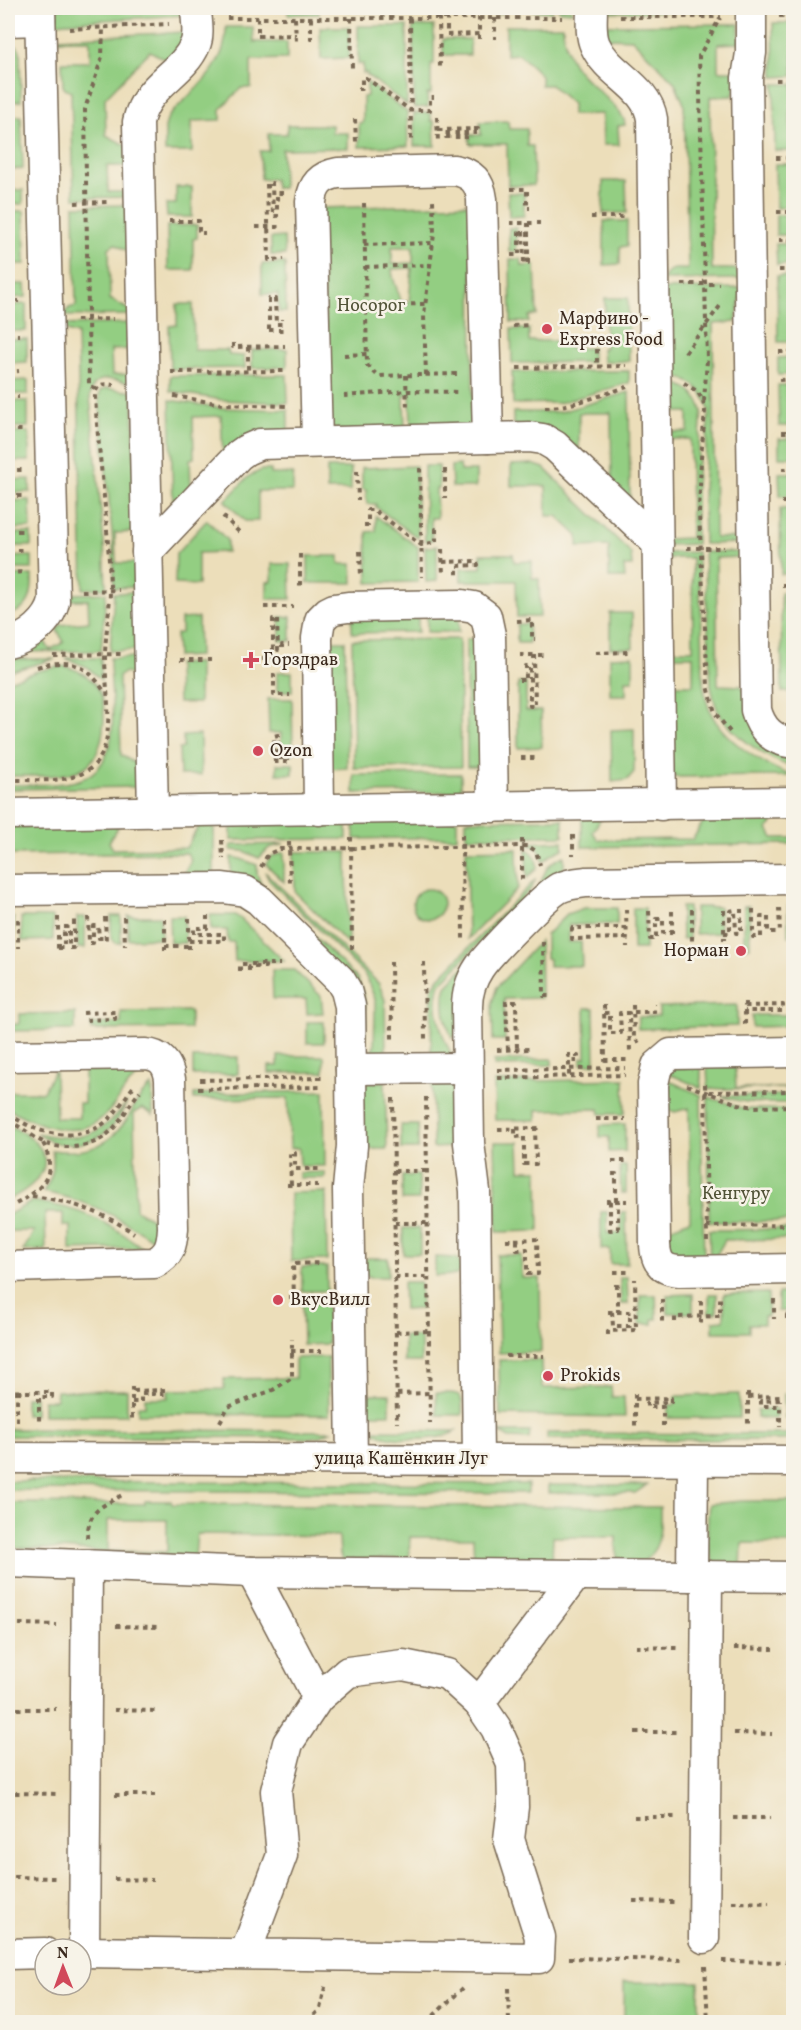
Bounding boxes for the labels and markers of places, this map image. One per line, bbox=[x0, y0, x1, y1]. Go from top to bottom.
place label: Марфино - Express Food bbox=[559, 307, 663, 353]
marker: Марфино - Express Food bbox=[540, 322, 554, 336]
place label: Горздрав bbox=[263, 648, 338, 673]
marker: Горздрав bbox=[244, 653, 258, 667]
place label: Ozon bbox=[270, 739, 313, 764]
marker: Ozon bbox=[251, 744, 265, 758]
place label: Норман bbox=[664, 939, 729, 964]
marker: Норман bbox=[734, 944, 748, 958]
place label: ВкусВилл bbox=[290, 1288, 370, 1313]
marker: ВкусВилл bbox=[271, 1293, 285, 1307]
place label: Prokids bbox=[560, 1364, 620, 1389]
marker: Prokids bbox=[541, 1369, 555, 1383]

